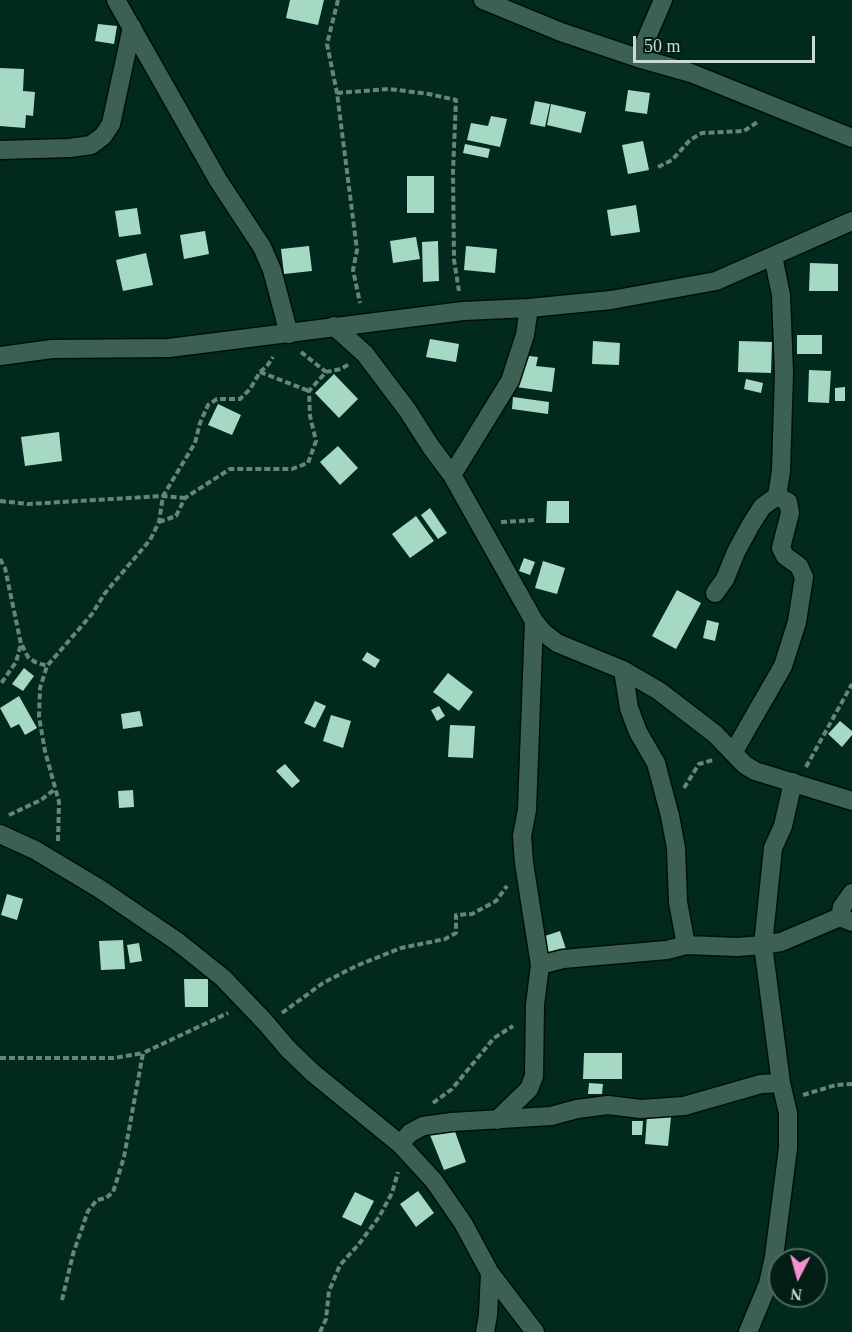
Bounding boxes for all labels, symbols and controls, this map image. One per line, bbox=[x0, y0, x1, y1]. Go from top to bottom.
scale bar bbox=[636, 24, 818, 62]
text: 50 m bbox=[644, 36, 681, 56]
north arrow bbox=[768, 1248, 828, 1308]
text: N bbox=[790, 1285, 803, 1303]

